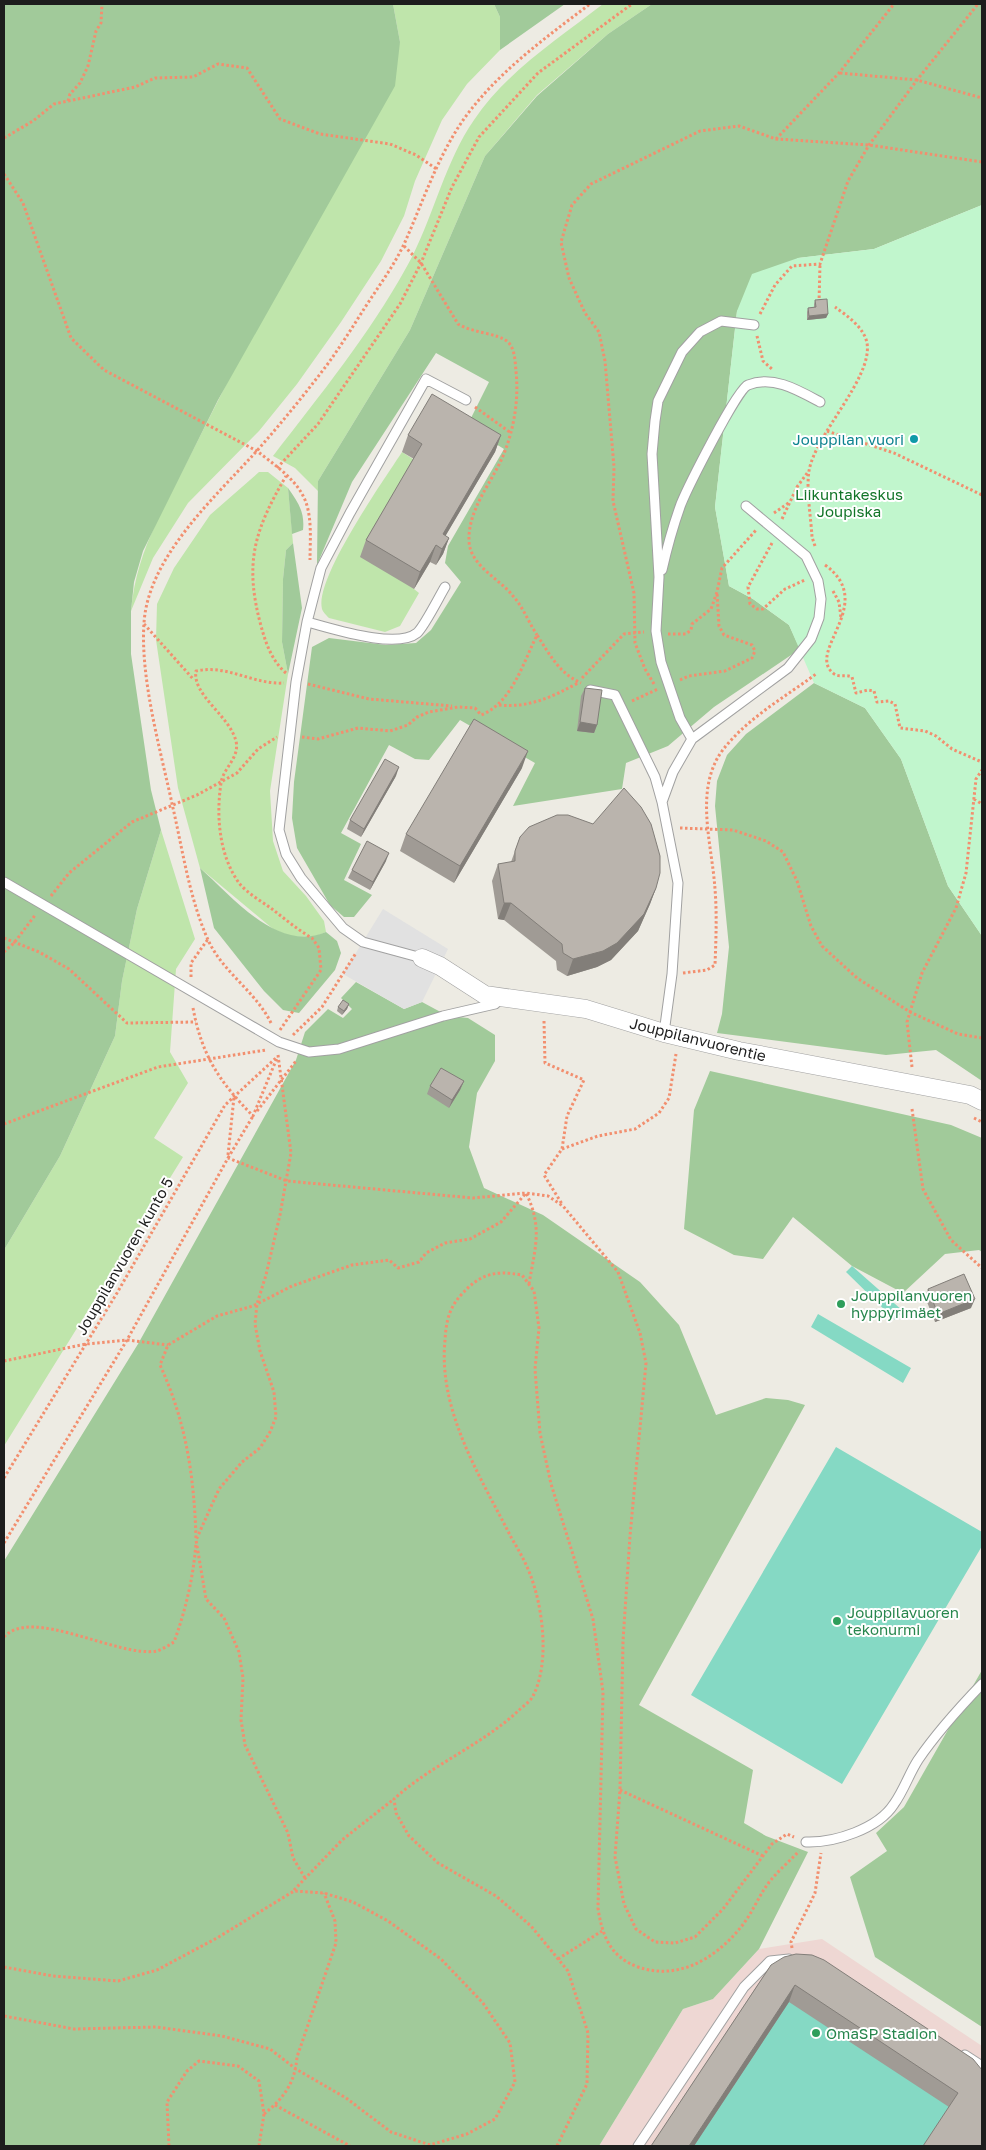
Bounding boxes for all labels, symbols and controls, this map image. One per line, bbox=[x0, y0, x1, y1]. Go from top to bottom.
place label: Jouppilan vuori bbox=[793, 430, 904, 448]
marker: Jouppilan vuori bbox=[908, 433, 920, 445]
park label: Liikuntakeskus Joupiska bbox=[795, 485, 903, 520]
street label: Jouppilanvuorentie bbox=[628, 1013, 768, 1065]
street label: Jouppilanvuoren kunto 5 bbox=[71, 1174, 177, 1338]
place label: Jouppilanvuoren hyppyrimäet bbox=[851, 1286, 972, 1321]
marker: Jouppilanvuoren hyppyrimäet bbox=[835, 1298, 847, 1310]
place label: Jouppilavuoren tekonurmi bbox=[847, 1603, 959, 1638]
marker: Jouppilavuoren tekonurmi bbox=[831, 1615, 843, 1627]
place label: OmaSP Stadion bbox=[826, 2024, 937, 2042]
marker: OmaSP Stadion bbox=[810, 2027, 822, 2039]

